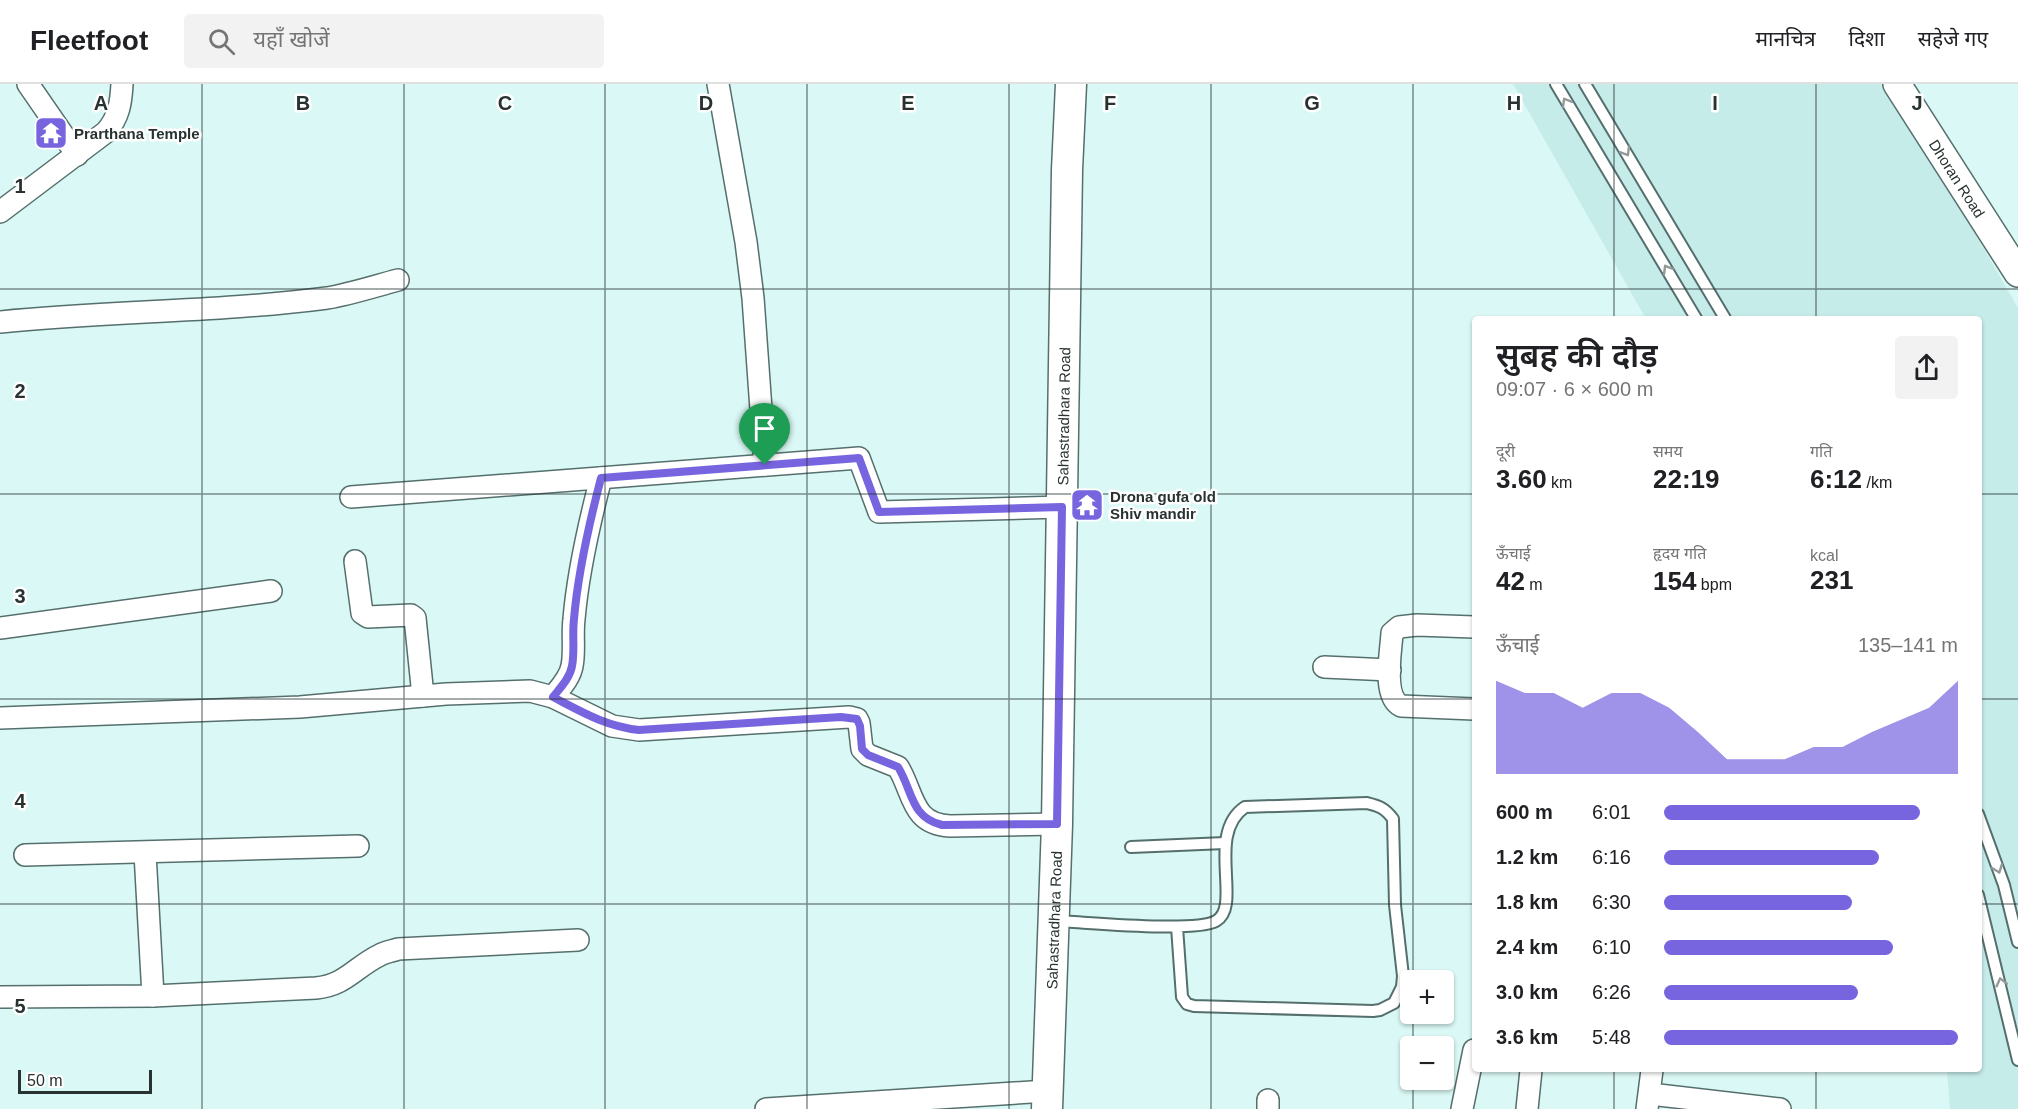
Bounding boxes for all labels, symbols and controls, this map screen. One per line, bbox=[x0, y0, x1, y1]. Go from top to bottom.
search box bbox=[184, 14, 604, 68]
text: Fleetfoot bbox=[30, 25, 148, 56]
icon: search bbox=[205, 25, 238, 58]
text: यहाँ खोजें bbox=[253, 27, 330, 52]
text: मानचित्र bbox=[1755, 27, 1815, 50]
text: दिशा bbox=[1848, 27, 1885, 50]
text: सहेजे गए bbox=[1918, 27, 1988, 50]
text: A bbox=[94, 92, 108, 114]
text: B bbox=[296, 92, 310, 114]
text: C bbox=[498, 92, 512, 114]
text: D bbox=[699, 92, 713, 114]
text: E bbox=[901, 92, 915, 114]
text: F bbox=[1104, 92, 1116, 114]
text: G bbox=[1304, 92, 1320, 114]
text: H bbox=[1507, 92, 1521, 114]
text: I bbox=[1712, 92, 1718, 114]
text: J bbox=[1911, 92, 1923, 114]
one-way arrow bbox=[1562, 98, 1574, 108]
temple icon: Prarthana Temple bbox=[33, 115, 69, 151]
place label: Prarthana Temple bbox=[74, 125, 200, 142]
street label: Dhoran Road bbox=[1926, 136, 1989, 220]
one-way arrow bbox=[1619, 146, 1630, 156]
text: 1 bbox=[14, 175, 26, 197]
one-way arrow bbox=[1662, 265, 1674, 275]
button: share bbox=[1895, 336, 1958, 399]
text: सुबह की दौड़ bbox=[1496, 337, 1658, 374]
street label: Sahastradhara Road bbox=[1054, 347, 1073, 486]
text: 09:07 · 6 × 600 m bbox=[1496, 378, 1653, 400]
text: 2 bbox=[14, 380, 26, 402]
pin bbox=[739, 403, 790, 465]
icon: arrive bbox=[748, 412, 781, 445]
text: दूरी bbox=[1496, 443, 1515, 460]
text: समय bbox=[1653, 443, 1683, 460]
text: गति bbox=[1810, 443, 1832, 460]
text: 3.60 bbox=[1496, 464, 1547, 494]
text: 22:19 bbox=[1653, 464, 1720, 494]
text: 6:12 bbox=[1810, 464, 1862, 494]
text: km bbox=[1547, 474, 1572, 491]
text: /km bbox=[1862, 474, 1892, 491]
temple icon: Drona gufa old Shiv mandir bbox=[1069, 487, 1105, 523]
place label: Drona gufa old Shiv mandir bbox=[1110, 488, 1216, 522]
text: ऊँचाई bbox=[1496, 545, 1531, 562]
text: हृदय गति bbox=[1653, 545, 1706, 562]
text: kcal bbox=[1810, 547, 1838, 564]
text: 231 bbox=[1810, 565, 1853, 595]
text: 42 bbox=[1496, 566, 1525, 596]
text: 154 bbox=[1653, 566, 1696, 596]
text: m bbox=[1525, 576, 1543, 593]
text: bpm bbox=[1696, 576, 1732, 593]
text: 3 bbox=[14, 585, 26, 607]
text: ऊँचाई bbox=[1496, 634, 1539, 656]
text: 135–141 m bbox=[1858, 634, 1958, 656]
text: 4 bbox=[14, 790, 26, 812]
text: 600 m bbox=[1496, 801, 1553, 823]
text: 6:01 bbox=[1592, 801, 1631, 823]
text: 1.2 km bbox=[1496, 846, 1558, 868]
text: 6:16 bbox=[1592, 846, 1631, 868]
street label: Sahastradhara Road bbox=[1043, 851, 1065, 990]
one-way arrow bbox=[1991, 863, 2004, 874]
text: 1.8 km bbox=[1496, 891, 1558, 913]
text: 6:30 bbox=[1592, 891, 1631, 913]
text: 2.4 km bbox=[1496, 936, 1558, 958]
text: 6:10 bbox=[1592, 936, 1631, 958]
map controls bbox=[1400, 970, 1454, 1090]
button: + bbox=[1400, 970, 1454, 1024]
one-way arrow bbox=[1995, 977, 2008, 987]
text: 3.0 km bbox=[1496, 981, 1558, 1003]
text: 6:26 bbox=[1592, 981, 1631, 1003]
text: 5 bbox=[14, 995, 26, 1017]
text: 3.6 km bbox=[1496, 1026, 1558, 1048]
text: 5:48 bbox=[1592, 1026, 1631, 1048]
button: − bbox=[1400, 1036, 1454, 1090]
scale bar bbox=[18, 1067, 152, 1094]
text: 50 m bbox=[27, 1072, 63, 1089]

